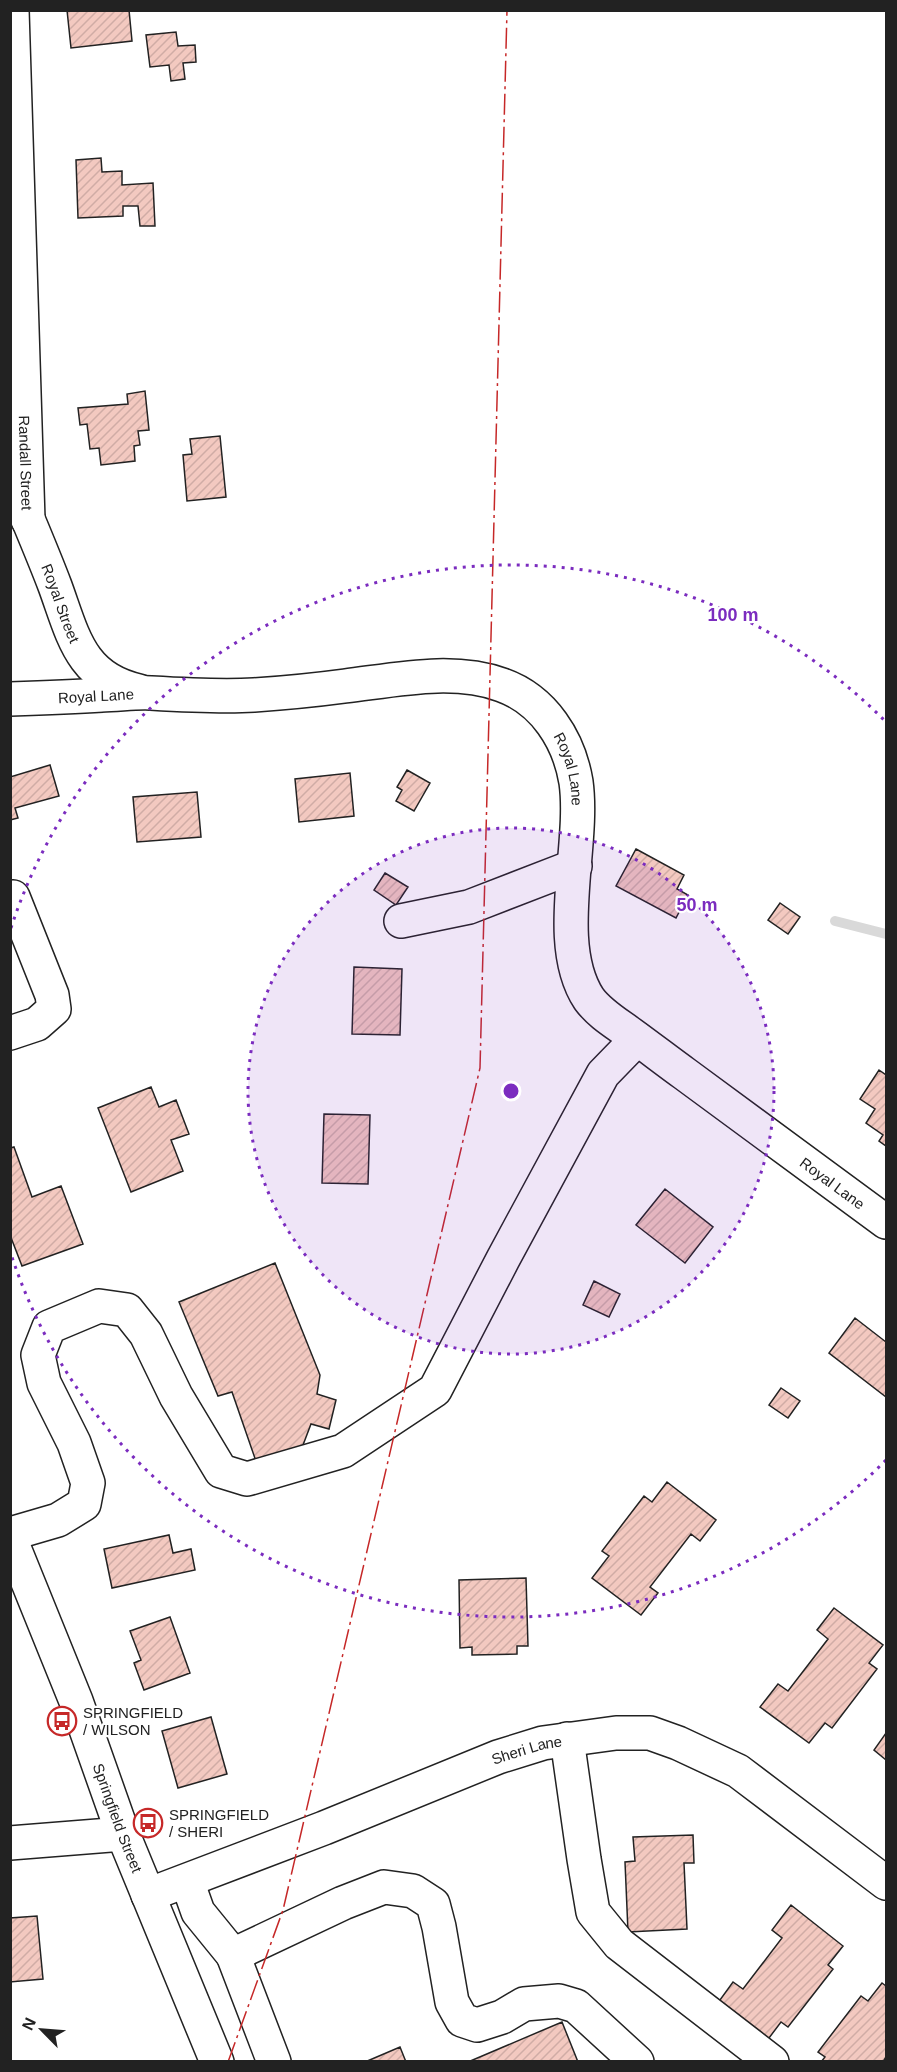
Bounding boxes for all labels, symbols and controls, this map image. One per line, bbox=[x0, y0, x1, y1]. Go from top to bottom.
street label: Randall Street bbox=[16, 415, 36, 511]
street label: Royal Street bbox=[39, 561, 84, 646]
text: 100 m bbox=[707, 605, 759, 625]
street label: Royal Lane bbox=[58, 685, 134, 706]
street label: Royal Lane bbox=[551, 729, 586, 806]
text: 50 m bbox=[676, 895, 718, 915]
centre of rings bbox=[501, 1081, 521, 1101]
street label: Royal Lane bbox=[797, 1153, 868, 1212]
place label: SPRINGFIELD / WILSON bbox=[83, 1704, 183, 1738]
bus stop icon: SPRINGFIELD / WILSON bbox=[46, 1705, 78, 1737]
street label: Sheri Lane bbox=[489, 1732, 563, 1767]
street label: Springfield Street bbox=[90, 1761, 147, 1876]
place label: SPRINGFIELD / SHERI bbox=[169, 1806, 269, 1840]
bus stop icon: SPRINGFIELD / SHERI bbox=[132, 1807, 164, 1839]
north arrow bbox=[12, 2000, 72, 2060]
text: N bbox=[19, 2015, 39, 2033]

